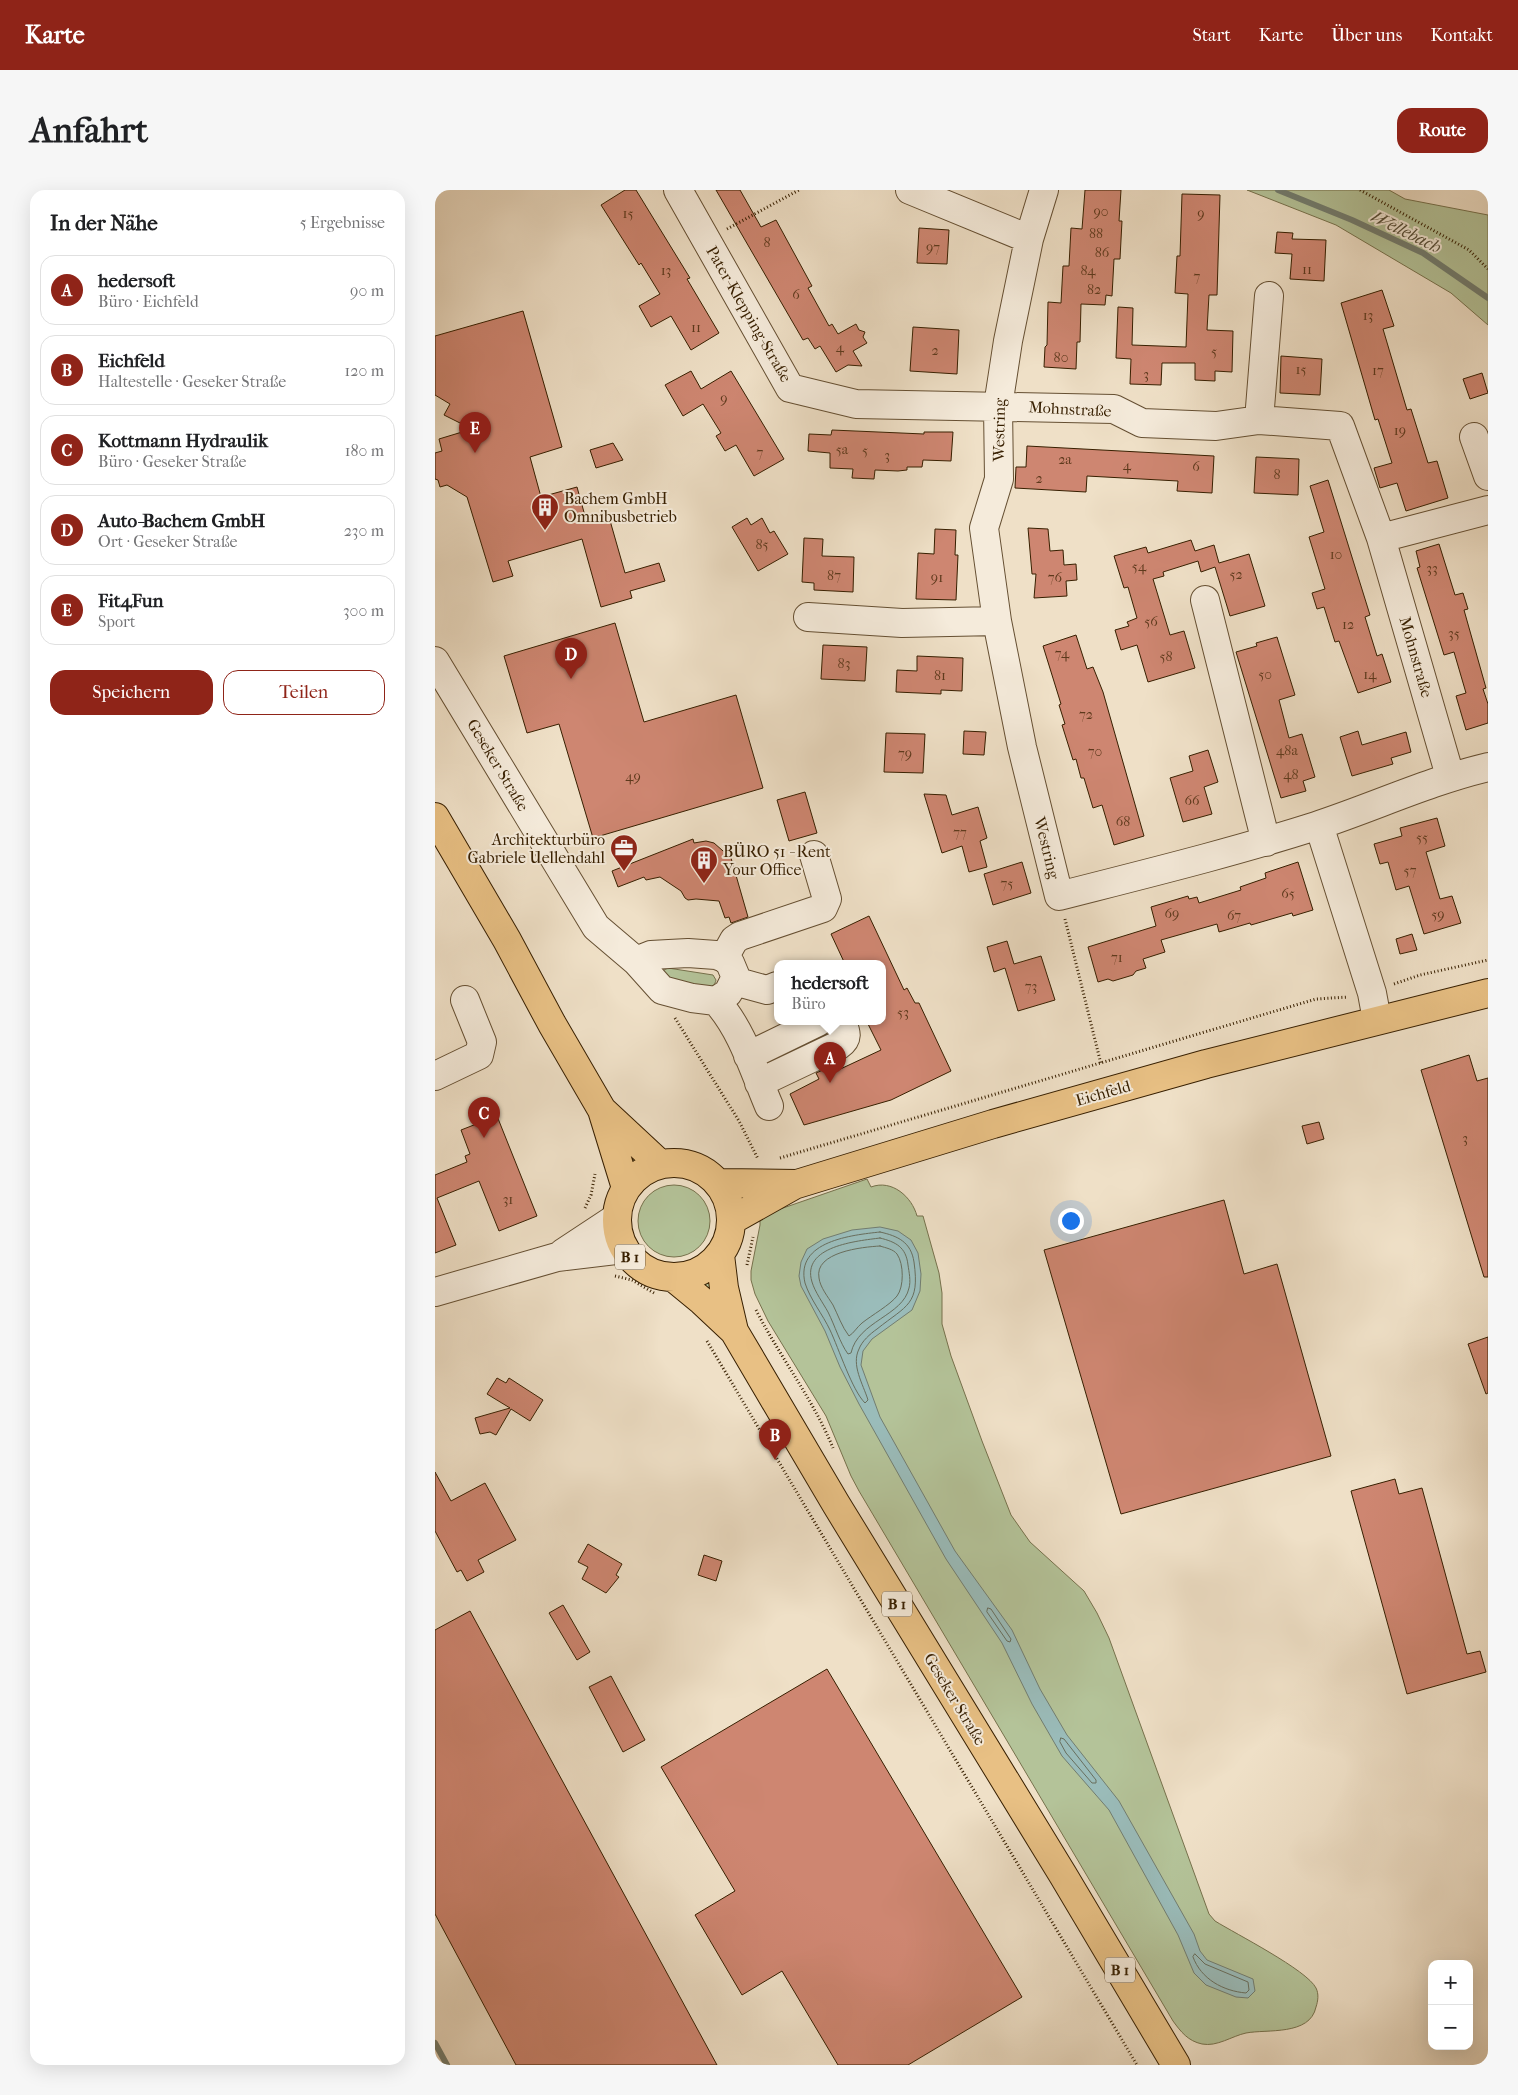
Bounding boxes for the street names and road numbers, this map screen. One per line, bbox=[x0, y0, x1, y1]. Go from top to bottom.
street label: Pater-Klepping-Straße bbox=[702, 242, 796, 386]
street label: Mohnstraße bbox=[1028, 397, 1112, 421]
street label: Westring bbox=[989, 398, 1009, 463]
street label: Mohnstraße bbox=[1395, 614, 1437, 700]
street label: Geseker Straße bbox=[463, 716, 533, 815]
street label: Westring bbox=[1030, 814, 1064, 882]
street label: Eichfeld bbox=[1073, 1076, 1133, 1110]
road number: B 1 bbox=[615, 1244, 645, 1270]
road number: B 1 bbox=[882, 1592, 912, 1616]
street label: Geseker Straße bbox=[920, 1650, 990, 1749]
road number: B 1 bbox=[1105, 1958, 1135, 1982]

